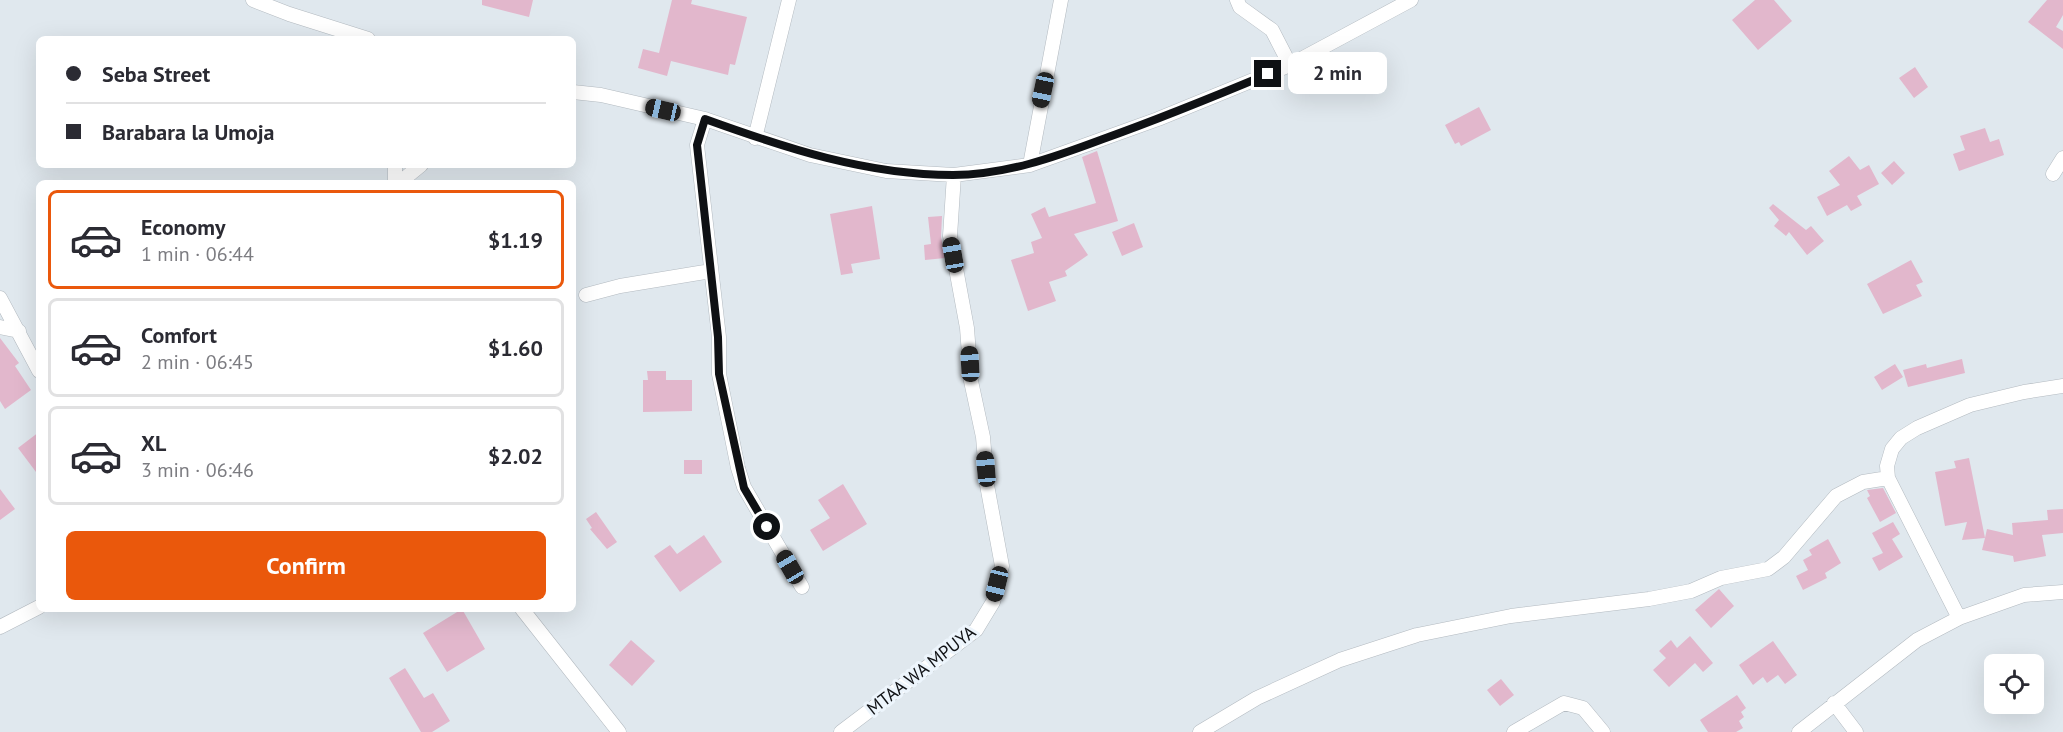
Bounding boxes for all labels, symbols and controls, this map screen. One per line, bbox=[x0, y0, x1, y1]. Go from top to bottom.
callout: 2 min bbox=[1289, 53, 1388, 95]
text: Seba Street bbox=[102, 60, 210, 88]
route end bbox=[1254, 60, 1281, 87]
text: 2 min bbox=[1313, 60, 1362, 86]
car bbox=[1030, 71, 1056, 109]
car bbox=[643, 97, 683, 123]
text: Barabara la Umoja bbox=[102, 118, 275, 146]
icon: car bbox=[69, 213, 123, 267]
text: Economy bbox=[141, 213, 225, 241]
text: $1.19 bbox=[488, 226, 543, 254]
car bbox=[941, 236, 965, 274]
text: 1 min · 06:44 bbox=[141, 241, 254, 267]
icon: car bbox=[69, 321, 123, 375]
text: Comfort bbox=[141, 321, 217, 349]
text: $1.60 bbox=[488, 334, 543, 362]
car bbox=[960, 346, 980, 382]
text: 2 min · 06:45 bbox=[141, 349, 254, 375]
icon: car bbox=[69, 429, 123, 483]
text: XL bbox=[141, 429, 166, 457]
text: $2.02 bbox=[488, 442, 543, 470]
car bbox=[975, 450, 997, 488]
text: 3 min · 06:46 bbox=[141, 457, 254, 483]
route start bbox=[753, 513, 780, 540]
button: Confirm bbox=[66, 531, 546, 600]
car bbox=[773, 547, 807, 587]
car bbox=[984, 564, 1010, 604]
street label: MTAA WA MPUYA bbox=[862, 620, 981, 720]
map controls bbox=[1984, 654, 2044, 714]
button: locate bbox=[1984, 654, 2044, 714]

